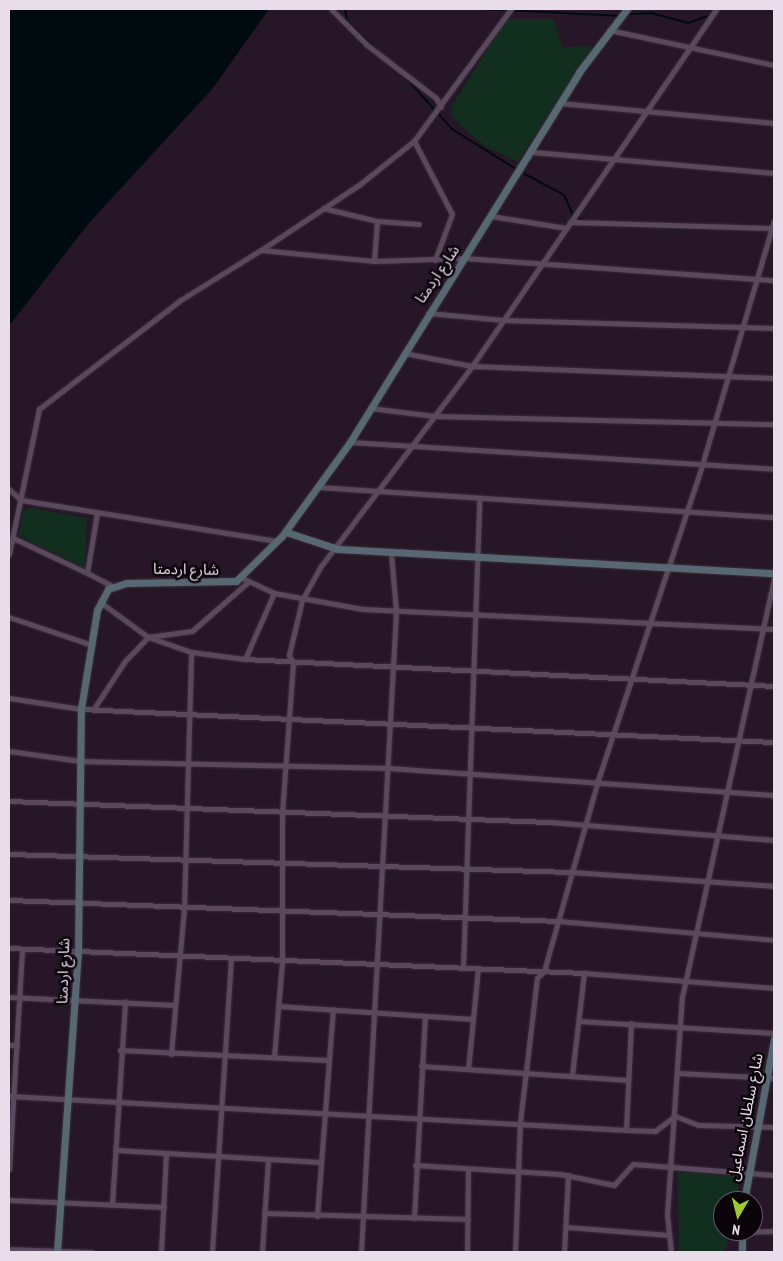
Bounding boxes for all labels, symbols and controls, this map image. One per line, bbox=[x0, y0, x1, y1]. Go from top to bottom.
street label: شارع اردمتا bbox=[411, 242, 463, 306]
street label: شارع اردمتا bbox=[153, 559, 219, 579]
street label: شارع اردمتا bbox=[53, 938, 73, 1004]
street label: شارع سلطان اسماعيل bbox=[724, 1052, 766, 1182]
north arrow bbox=[713, 1191, 763, 1241]
text: N bbox=[731, 1220, 741, 1239]

